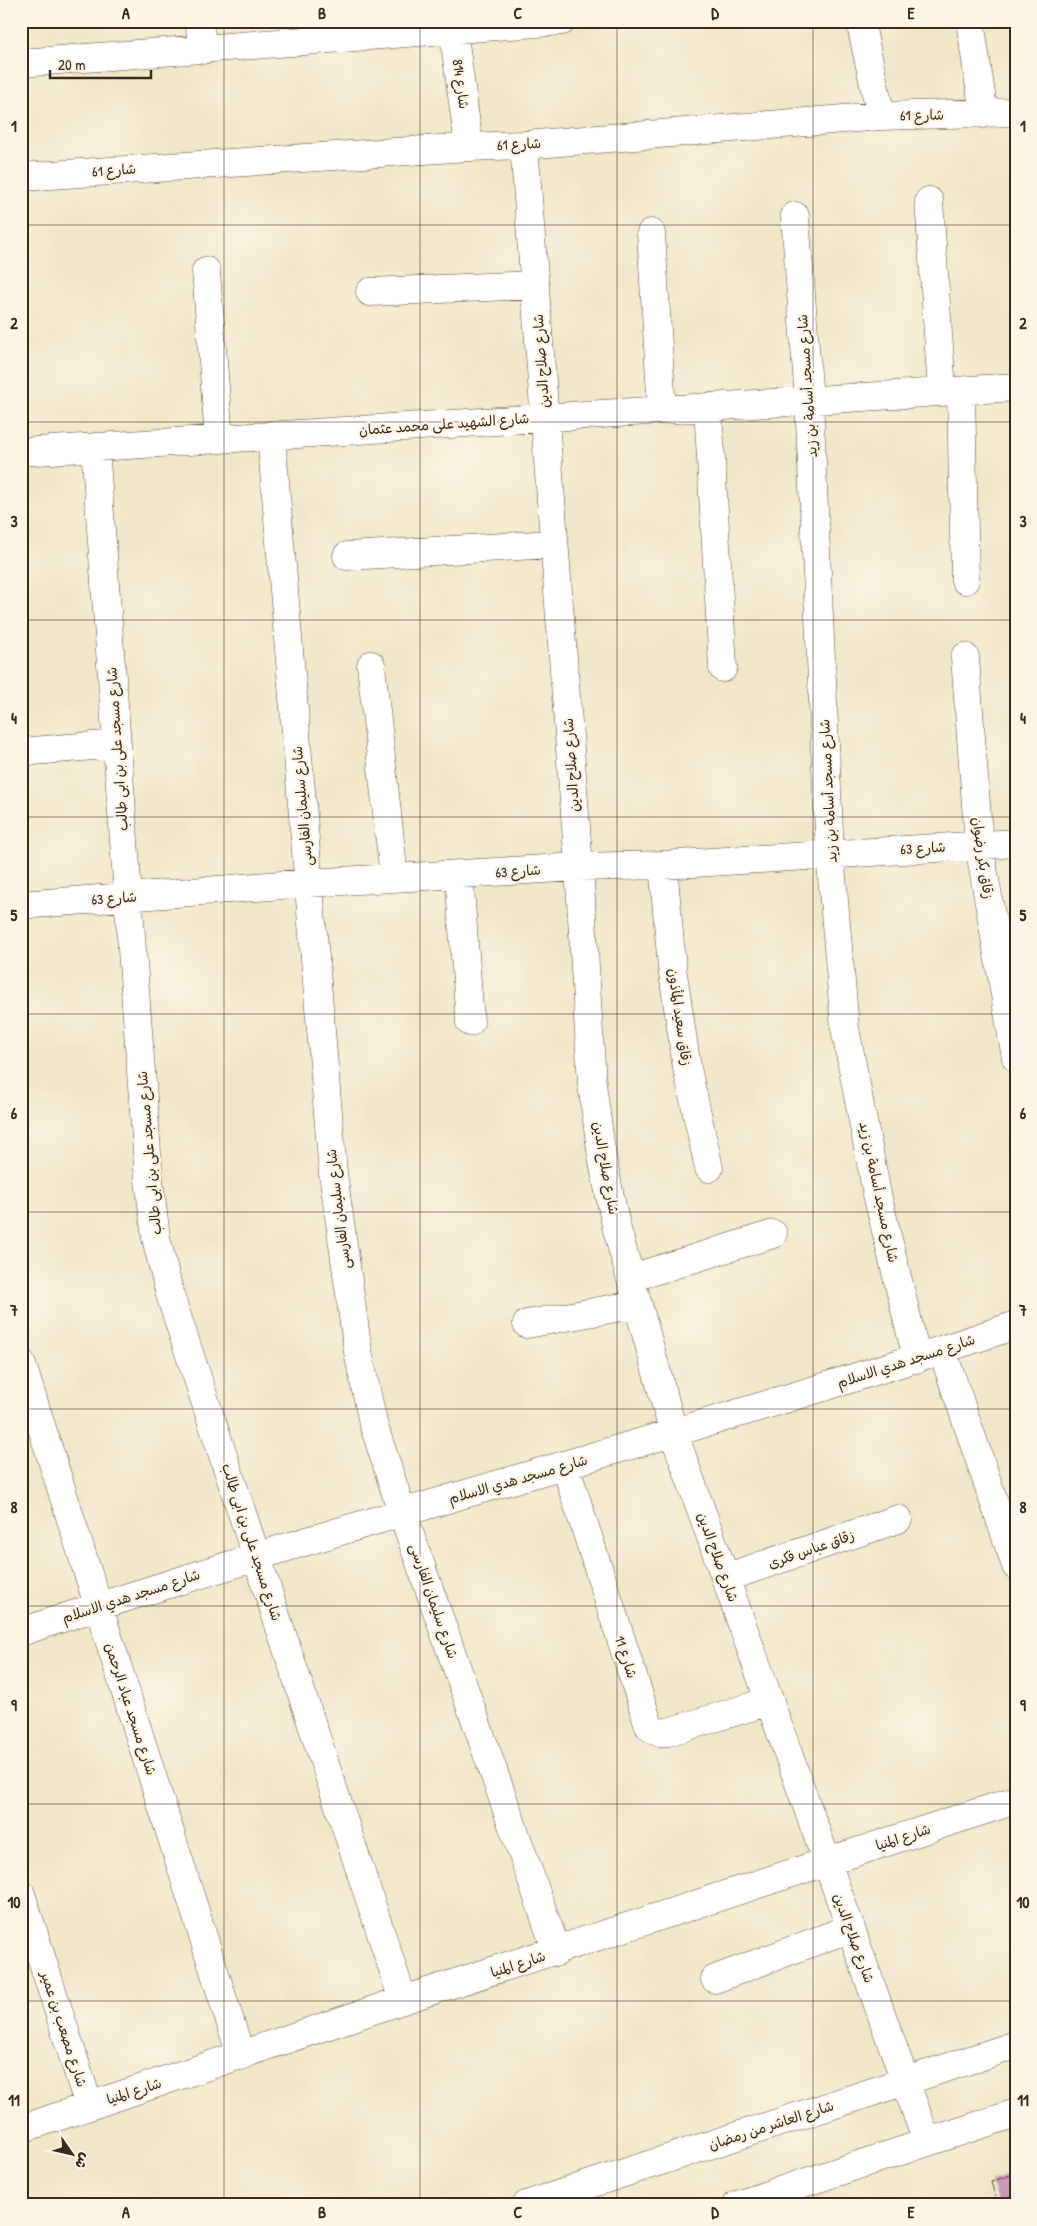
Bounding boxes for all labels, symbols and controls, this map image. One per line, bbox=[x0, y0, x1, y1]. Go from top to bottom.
text: A bbox=[122, 2, 130, 24]
text: B bbox=[318, 2, 326, 24]
text: C bbox=[514, 2, 523, 24]
text: D bbox=[711, 2, 719, 24]
text: E bbox=[907, 2, 915, 24]
scale bar bbox=[50, 48, 151, 80]
text: 20 m bbox=[58, 54, 85, 75]
street label: شارع 814 bbox=[448, 58, 474, 110]
street label: شارع 61 bbox=[900, 105, 944, 125]
text: 1 bbox=[11, 115, 17, 137]
text: 1 bbox=[1020, 115, 1026, 137]
street label: شارع 61 bbox=[496, 133, 542, 155]
street label: شارع 61 bbox=[91, 158, 137, 182]
text: 2 bbox=[10, 312, 18, 334]
text: 2 bbox=[1019, 312, 1027, 334]
street label: شارع صلاح الدين bbox=[528, 313, 554, 409]
street label: شارع مسجد أسامة بن زيد bbox=[792, 314, 822, 458]
street label: شارع الشهيد على محمد عثمان bbox=[358, 408, 530, 440]
text: 3 bbox=[10, 510, 18, 532]
text: 3 bbox=[1019, 510, 1027, 532]
street label: شارع مسجد على بن ابى طالب bbox=[101, 666, 133, 832]
text: 4 bbox=[11, 707, 17, 729]
text: 4 bbox=[1020, 707, 1026, 729]
street label: شارع صلاح الدين bbox=[558, 717, 584, 813]
street label: شارع مسجد أسامة بن زيد bbox=[814, 719, 842, 863]
street label: شارع سليمان الفارسى bbox=[287, 745, 317, 867]
street label: زقاق بكر رضوان bbox=[968, 816, 999, 900]
street label: شارع 63 bbox=[900, 837, 946, 859]
street label: شارع 63 bbox=[495, 859, 541, 883]
street label: شارع 63 bbox=[91, 886, 137, 910]
text: 5 bbox=[11, 904, 18, 926]
text: 5 bbox=[1020, 904, 1027, 926]
street label: زقاق سعيد المأذون bbox=[664, 967, 697, 1067]
street label: شارع مسجد على بن ابى طالب bbox=[132, 1070, 166, 1236]
text: 6 bbox=[11, 1102, 18, 1124]
text: 6 bbox=[1020, 1102, 1027, 1124]
street label: شارع صلاح الدين bbox=[588, 1120, 624, 1216]
street label: شارع مسجد أسامة بن زيد bbox=[854, 1120, 904, 1264]
street label: شارع سليمان الفارسى bbox=[321, 1148, 355, 1270]
text: 7 bbox=[9, 1299, 18, 1321]
text: 7 bbox=[1018, 1299, 1027, 1321]
street label: شارع مسجد هدي الاسلام bbox=[834, 1329, 978, 1394]
street label: شارع مسجد هدي الاسلام bbox=[446, 1450, 590, 1509]
street label: شارع مسجد على بن ابى طالب bbox=[217, 1461, 287, 1623]
text: 8 bbox=[11, 1496, 18, 1518]
text: 8 bbox=[1020, 1496, 1027, 1518]
street label: شارع صلاح الدين bbox=[692, 1509, 744, 1605]
street label: زقاق عباس فكرى bbox=[765, 1525, 857, 1572]
street label: شارع سليمان الفارسى bbox=[405, 1541, 463, 1661]
street label: شارع مسجد هدي الاسلام bbox=[59, 1564, 203, 1629]
street label: شارع 11 bbox=[610, 1633, 642, 1681]
street label: شارع مسجد عباد الرحمن bbox=[100, 1640, 162, 1778]
text: 9 bbox=[11, 1694, 17, 1716]
text: 9 bbox=[1020, 1694, 1026, 1716]
street label: شارع المنيا bbox=[873, 1819, 933, 1855]
street label: شارع صلاح الدين bbox=[828, 1890, 880, 1986]
text: 10 bbox=[8, 1891, 20, 1913]
text: 10 bbox=[1017, 1891, 1029, 1913]
street label: شارع المنيا bbox=[488, 1946, 548, 1982]
street label: شارع مصعب بن عمير bbox=[36, 1968, 92, 2090]
street label: شارع المنيا bbox=[104, 2073, 164, 2109]
text: 11 bbox=[8, 2089, 20, 2111]
text: 11 bbox=[1017, 2089, 1029, 2111]
street label: شارع العاشر من رمضان bbox=[706, 2095, 836, 2155]
north arrow bbox=[48, 2128, 98, 2178]
text: ش bbox=[71, 2150, 95, 2173]
text: A bbox=[122, 2201, 130, 2223]
text: B bbox=[318, 2201, 326, 2223]
text: C bbox=[514, 2201, 523, 2223]
text: D bbox=[711, 2201, 719, 2223]
text: E bbox=[907, 2201, 915, 2223]

